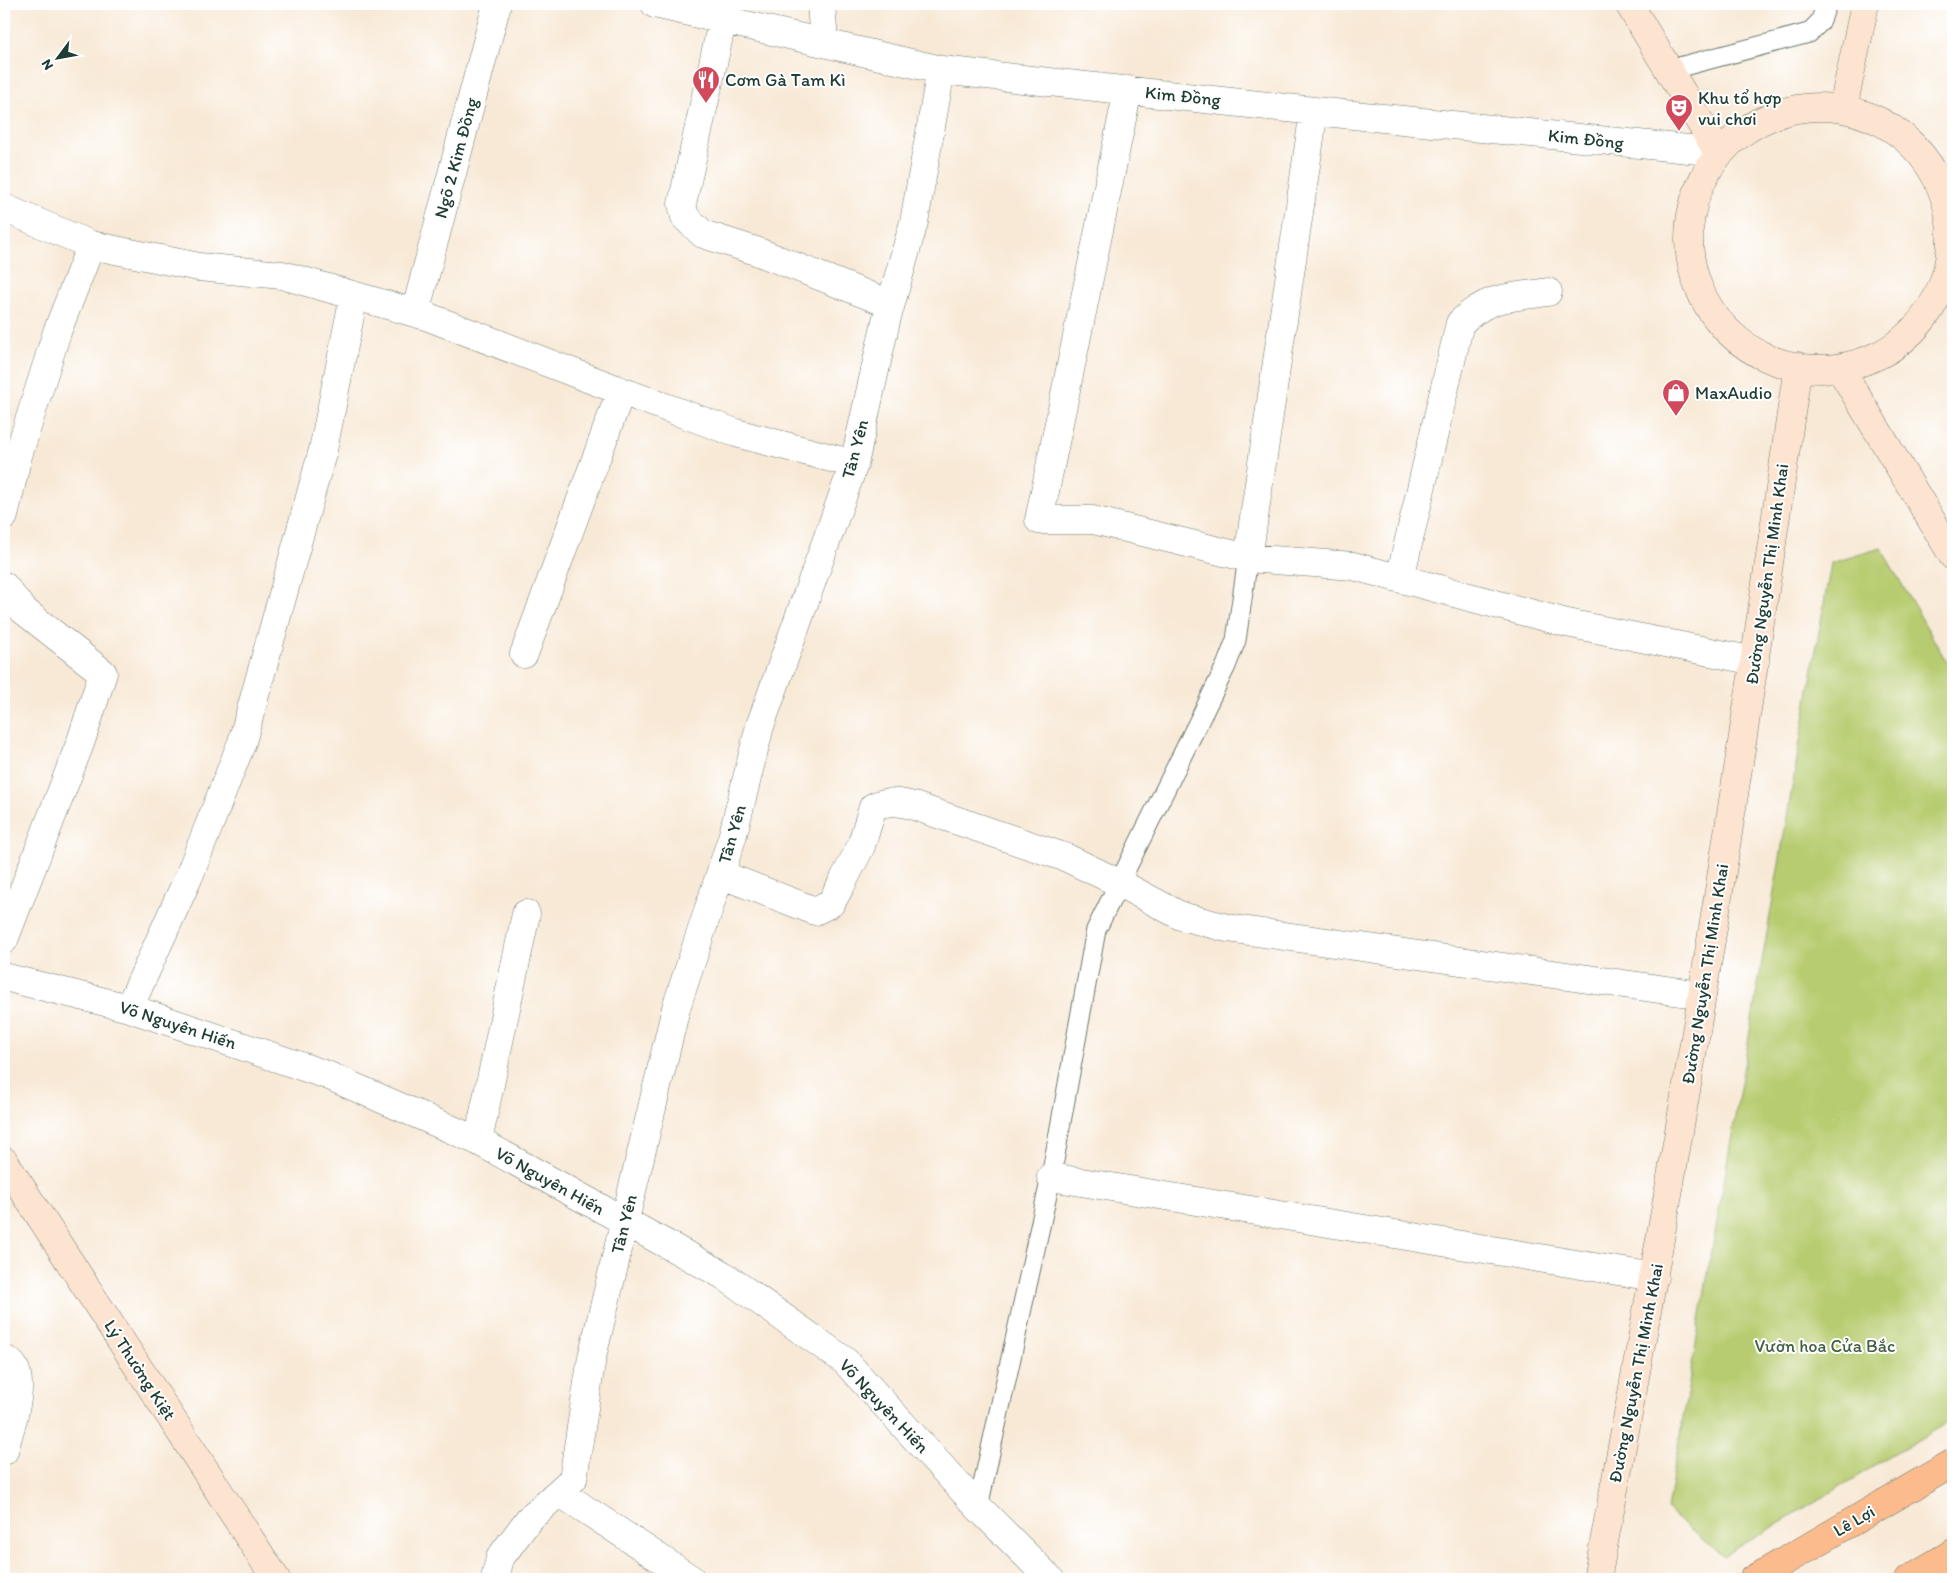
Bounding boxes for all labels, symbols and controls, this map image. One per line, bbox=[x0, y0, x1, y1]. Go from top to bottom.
north arrow bbox=[32, 32, 82, 82]
text: N bbox=[38, 56, 57, 73]
restaurant icon: Cơm Gà Tam Kì bbox=[691, 65, 721, 104]
place label: Cơm Gà Tam Kì bbox=[725, 69, 846, 91]
street label: Kim Đồng bbox=[1144, 81, 1223, 111]
place label: Khu tổ hợp vui chơi bbox=[1698, 87, 1782, 130]
theatre icon: Khu tổ hợp vui chơi bbox=[1664, 93, 1694, 132]
street label: Ngõ 2 Kim Đồng bbox=[429, 94, 483, 221]
street label: Kim Đồng bbox=[1547, 124, 1626, 154]
shop icon: MaxAudio bbox=[1661, 378, 1691, 417]
place label: MaxAudio bbox=[1695, 382, 1772, 404]
street label: Tân Yên bbox=[837, 417, 874, 481]
street label: Đường Nguyễn Thị Minh Khai bbox=[1741, 462, 1793, 686]
street label: Tân Yên bbox=[713, 802, 751, 866]
street label: Đường Nguyễn Thị Minh Khai bbox=[1677, 862, 1733, 1086]
street label: Võ Nguyên Hiến bbox=[117, 996, 239, 1054]
street label: Võ Nguyên Hiến bbox=[491, 1142, 609, 1220]
street label: Tân Yên bbox=[606, 1192, 642, 1256]
street label: Đường Nguyễn Thị Minh Khai bbox=[1604, 1261, 1668, 1485]
street label: Lý Thường Kiệt bbox=[99, 1315, 181, 1425]
park label: Vườn hoa Cửa Bắc bbox=[1754, 1335, 1896, 1357]
street label: Võ Nguyên Hiến bbox=[834, 1354, 934, 1458]
street label: Lê Lợi bbox=[1829, 1500, 1879, 1542]

